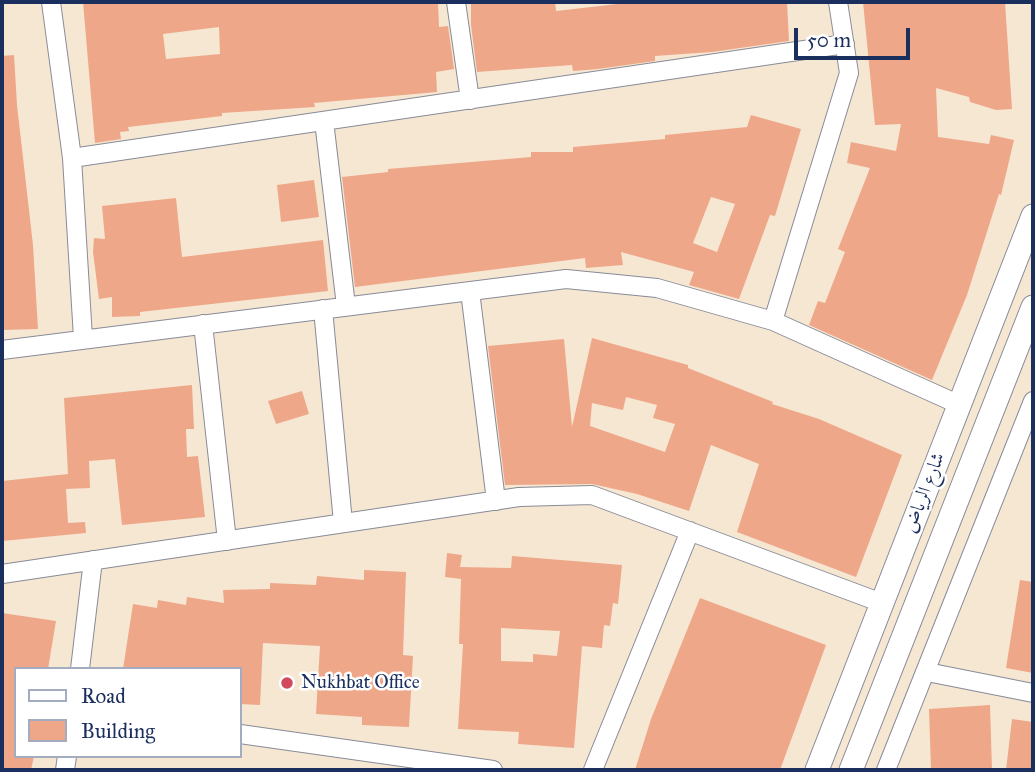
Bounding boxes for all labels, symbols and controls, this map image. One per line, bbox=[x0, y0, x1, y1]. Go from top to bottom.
scale bar bbox=[797, 14, 912, 58]
text: 50 m bbox=[807, 27, 851, 53]
street label: شارع الرياض bbox=[899, 450, 951, 536]
legend bbox=[14, 667, 242, 758]
place label: Nukhbat Office bbox=[301, 672, 420, 694]
marker: Nukhbat Office bbox=[279, 675, 295, 691]
text: Road bbox=[81, 683, 126, 709]
text: Building bbox=[81, 718, 155, 744]

